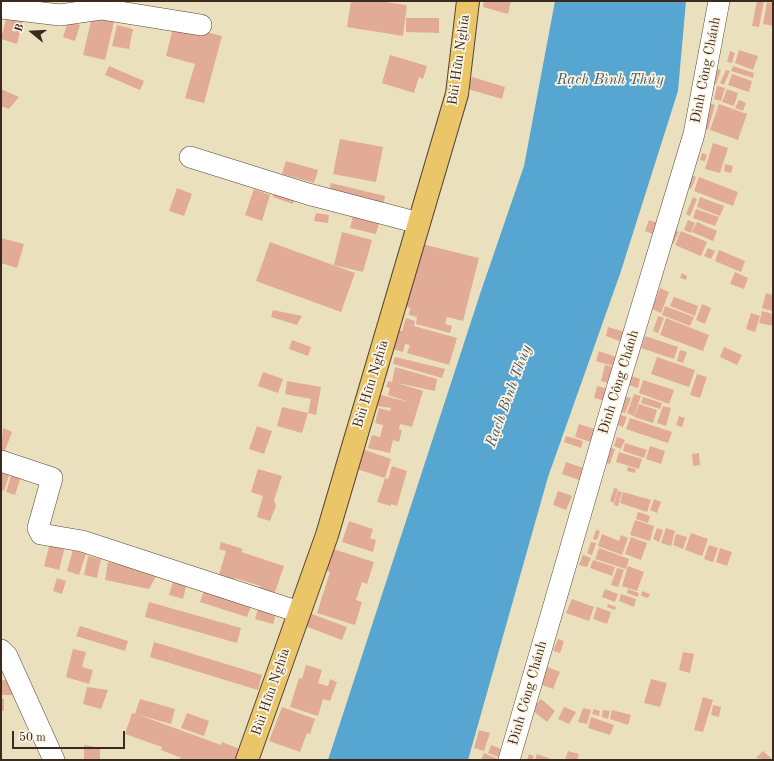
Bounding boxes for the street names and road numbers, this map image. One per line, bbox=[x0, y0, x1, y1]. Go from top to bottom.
street label: Bùi Hữu Nghĩa bbox=[444, 14, 474, 106]
street label: Đinh Công Chánh bbox=[687, 15, 725, 125]
street label: Đinh Công Chánh bbox=[595, 328, 643, 436]
street label: Bùi Hữu Nghĩa bbox=[350, 338, 392, 430]
street label: Đinh Công Chánh bbox=[505, 639, 551, 747]
street label: Bùi Hữu Nghĩa bbox=[248, 646, 294, 738]

